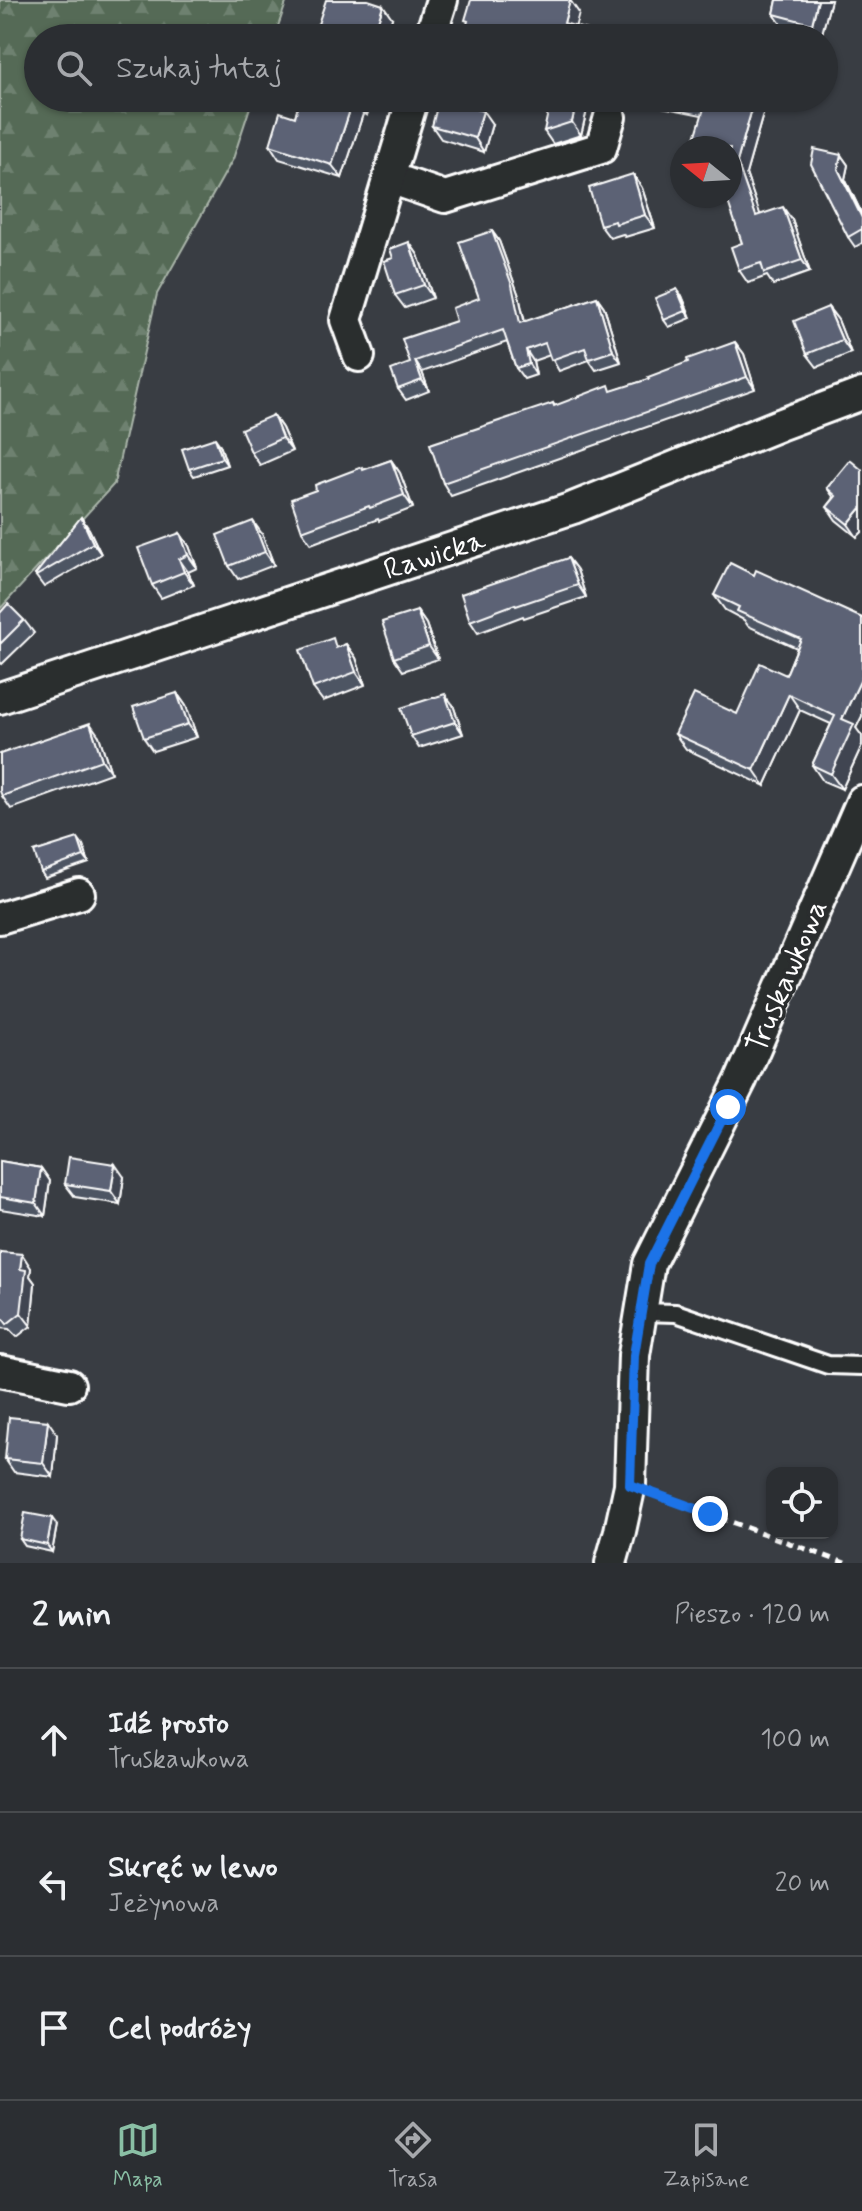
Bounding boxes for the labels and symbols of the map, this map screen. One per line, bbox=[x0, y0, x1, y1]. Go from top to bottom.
north arrow bbox=[670, 136, 742, 208]
street label: Rawicka bbox=[379, 520, 491, 590]
street label: Truskawkowa bbox=[738, 894, 837, 1059]
route start bbox=[710, 1089, 746, 1125]
route end bbox=[692, 1496, 728, 1532]

